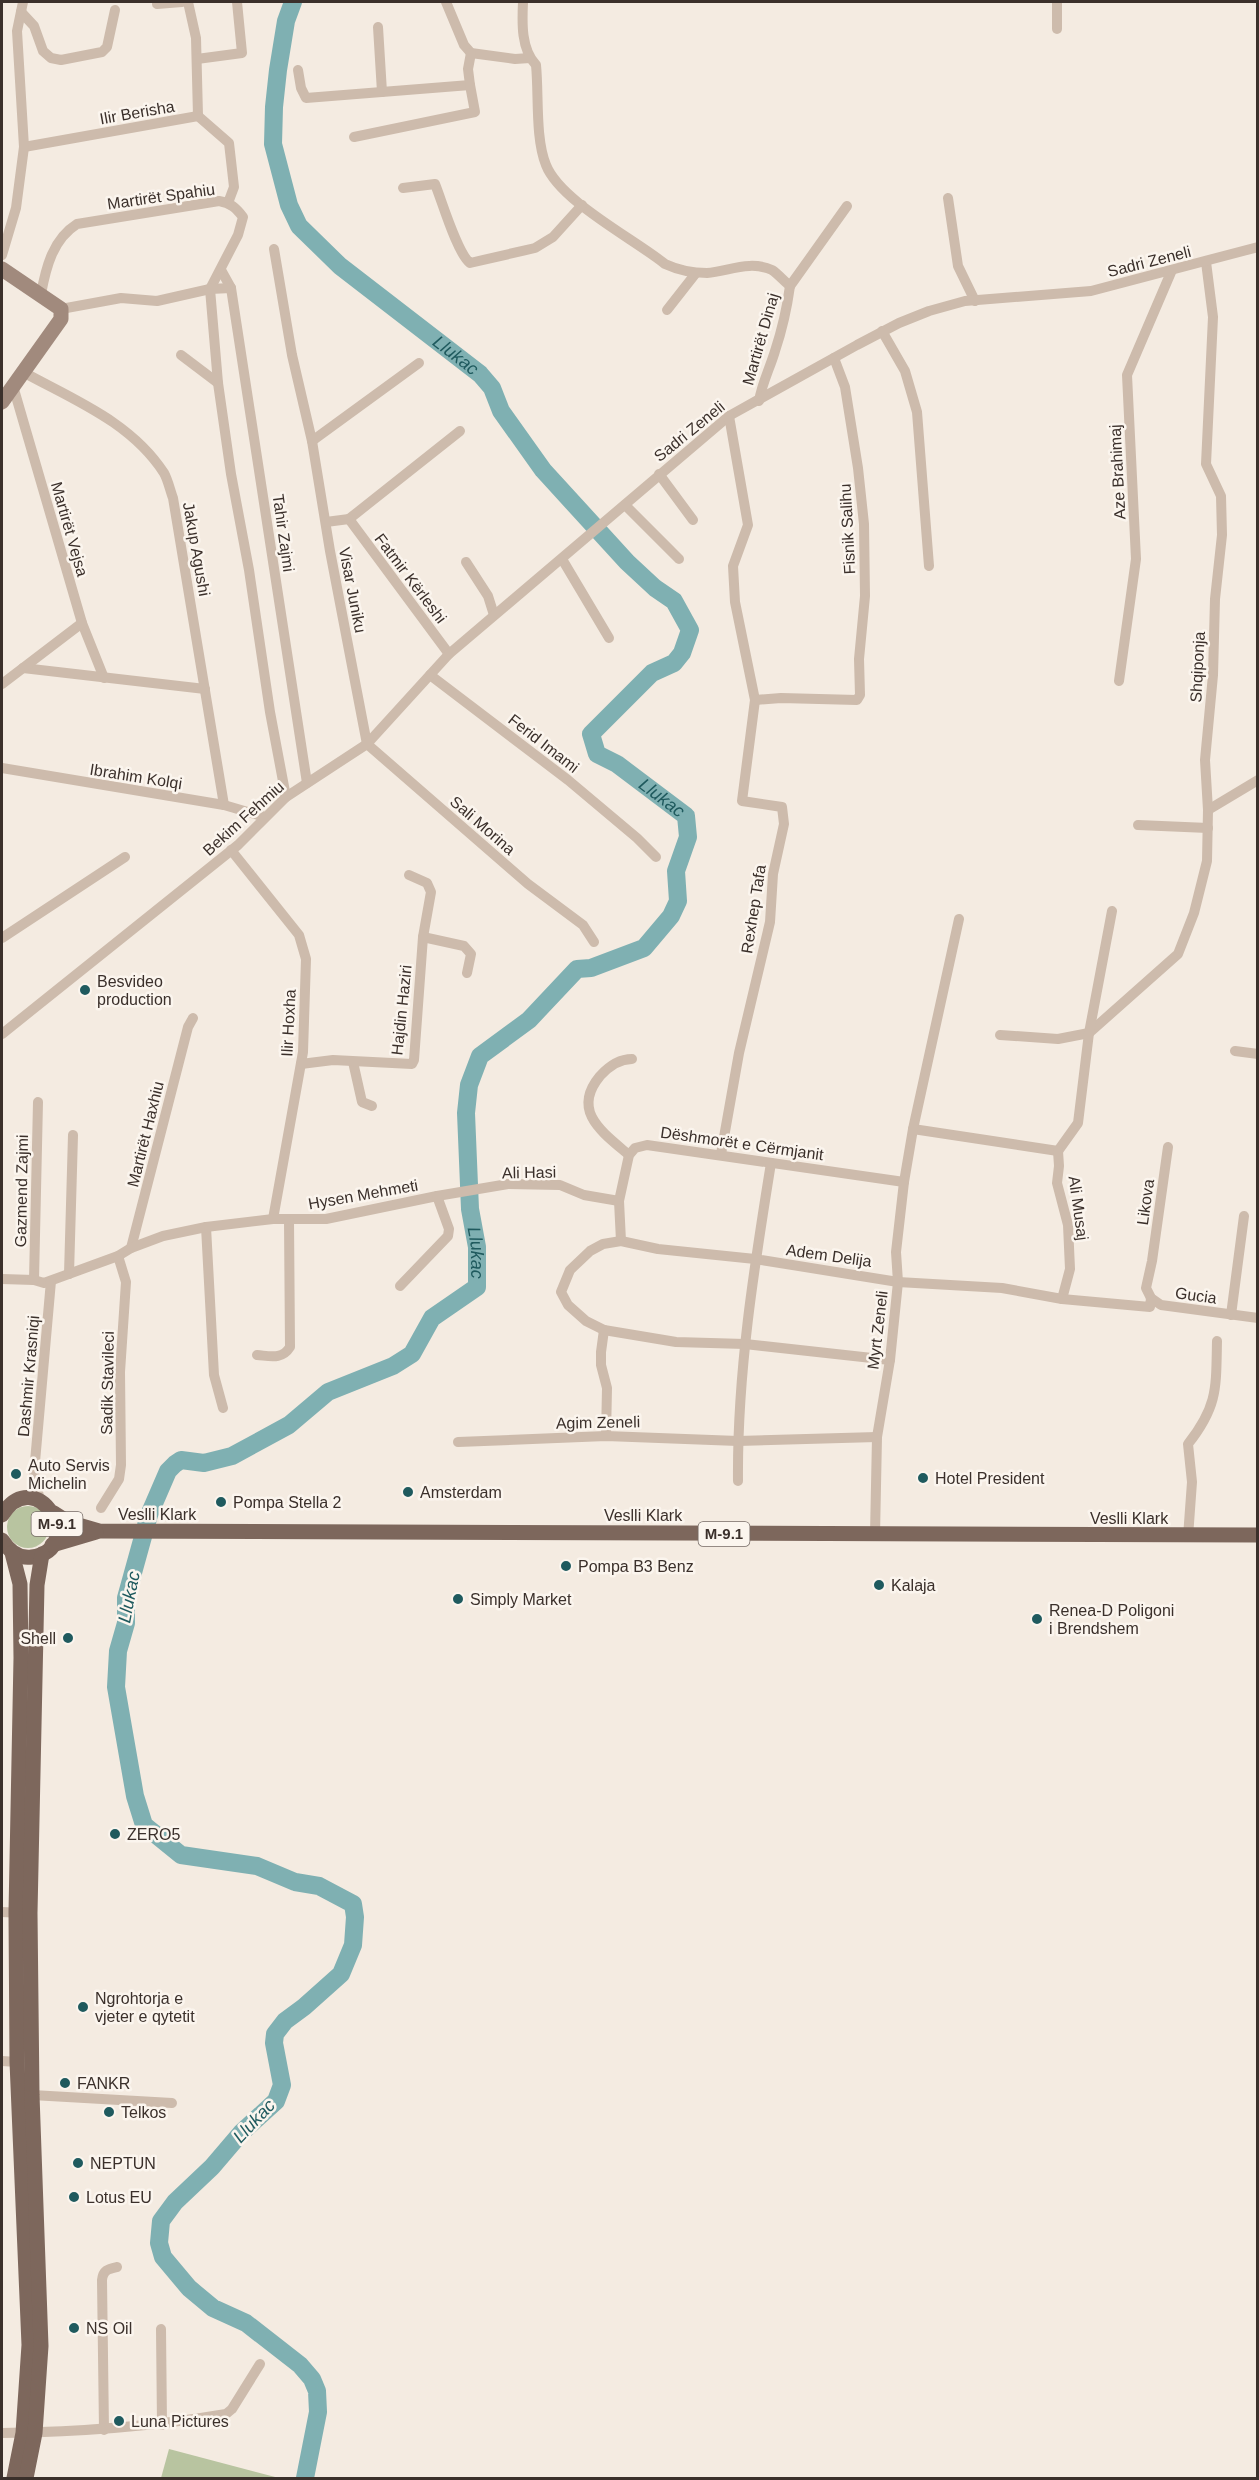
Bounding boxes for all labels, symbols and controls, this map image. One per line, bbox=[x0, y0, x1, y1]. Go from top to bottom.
street label: Ilir Berisha bbox=[98, 98, 176, 127]
street label: Martirët Spahiu bbox=[106, 181, 216, 212]
street label: Sadri Zeneli bbox=[1106, 243, 1193, 280]
street label: Martirët Dinaj bbox=[739, 291, 782, 387]
water label: Llukac bbox=[429, 332, 483, 379]
street label: Sadri Zeneli bbox=[651, 398, 728, 465]
street label: Aze Brahimaj bbox=[1107, 424, 1128, 520]
street label: Martirët Vejsa bbox=[48, 480, 91, 579]
street label: Fisnik Salihu bbox=[837, 483, 858, 575]
street label: Tahir Zajmi bbox=[270, 493, 297, 573]
street label: Jakup Agushi bbox=[180, 501, 213, 597]
street label: Fatmir Kërleshi bbox=[371, 530, 450, 626]
street label: Visar Juniku bbox=[336, 546, 369, 634]
street label: Shqiponja bbox=[1187, 631, 1208, 703]
street label: Ferid Imami bbox=[505, 711, 582, 776]
street label: Ibrahim Kolqi bbox=[88, 761, 183, 792]
water label: Llukac bbox=[635, 774, 689, 821]
street label: Bekim Fehmiu bbox=[200, 778, 287, 859]
street label: Sali Morina bbox=[447, 793, 519, 858]
street label: Rexhep Tafa bbox=[738, 863, 769, 955]
street label: Hajdin Haziri bbox=[388, 964, 415, 1056]
place label: Besvideo production bbox=[97, 973, 172, 1008]
marker: Besvideo production bbox=[78, 983, 92, 997]
street label: Ilir Hoxha bbox=[278, 989, 299, 1057]
street label: Martirët Haxhiu bbox=[124, 1079, 167, 1189]
street label: Dëshmorët e Cërmjanit bbox=[659, 1124, 825, 1163]
street label: Gazmend Zajmi bbox=[12, 1134, 31, 1248]
street label: Ali Hasi bbox=[502, 1164, 556, 1181]
street label: Ali Musaj bbox=[1066, 1175, 1091, 1241]
street label: Hysen Mehmeti bbox=[307, 1176, 419, 1213]
street label: Likova bbox=[1134, 1178, 1157, 1226]
water label: Llukac bbox=[463, 1225, 488, 1279]
street label: Adem Delija bbox=[785, 1241, 873, 1270]
street label: Gucia bbox=[1174, 1284, 1218, 1307]
street label: Myrt Zeneli bbox=[864, 1290, 891, 1370]
street label: Dashmir Krasniqi bbox=[15, 1315, 42, 1437]
street label: Sadik Stavileci bbox=[98, 1331, 117, 1435]
street label: Agim Zeneli bbox=[556, 1413, 640, 1432]
place label: Auto Servis Michelin bbox=[28, 1457, 110, 1492]
marker: Auto Servis Michelin bbox=[9, 1467, 23, 1481]
place label: Hotel President bbox=[935, 1470, 1045, 1487]
marker: Hotel President bbox=[916, 1471, 930, 1485]
place label: Amsterdam bbox=[420, 1484, 502, 1501]
marker: Amsterdam bbox=[401, 1485, 415, 1499]
place label: Pompa Stella 2 bbox=[233, 1494, 342, 1511]
marker: Pompa Stella 2 bbox=[214, 1495, 228, 1509]
street label: Veslli Klark bbox=[118, 1506, 197, 1523]
street label: Veslli Klark bbox=[604, 1507, 683, 1524]
street label: Veslli Klark bbox=[1090, 1510, 1169, 1527]
road number: M-9.1 bbox=[32, 1512, 82, 1536]
road number: M-9.1 bbox=[698, 1522, 750, 1546]
place label: Pompa B3 Benz bbox=[578, 1558, 694, 1575]
marker: Pompa B3 Benz bbox=[559, 1559, 573, 1573]
water label: Llukac bbox=[114, 1570, 144, 1624]
place label: Kalaja bbox=[891, 1577, 936, 1594]
marker: Kalaja bbox=[872, 1578, 886, 1592]
place label: Simply Market bbox=[470, 1591, 572, 1608]
marker: Simply Market bbox=[451, 1592, 465, 1606]
place label: Renea-D Poligoni i Brendshem bbox=[1049, 1602, 1174, 1637]
marker: Renea-D Poligoni i Brendshem bbox=[1030, 1612, 1044, 1626]
place label: Shell bbox=[20, 1630, 56, 1647]
marker: Shell bbox=[61, 1631, 75, 1645]
place label: ZERO5 bbox=[127, 1826, 180, 1843]
marker: ZERO5 bbox=[108, 1827, 122, 1841]
place label: Ngrohtorja e vjeter e qytetit bbox=[95, 1990, 195, 2025]
marker: Ngrohtorja e vjeter e qytetit bbox=[76, 2000, 90, 2014]
place label: FANKR bbox=[77, 2075, 130, 2092]
marker: FANKR bbox=[58, 2076, 72, 2090]
water label: Llukac bbox=[229, 2095, 279, 2147]
place label: Telkos bbox=[121, 2104, 166, 2121]
marker: Telkos bbox=[102, 2105, 116, 2119]
place label: NEPTUN bbox=[90, 2155, 156, 2172]
marker: NEPTUN bbox=[71, 2156, 85, 2170]
place label: Lotus EU bbox=[86, 2189, 152, 2206]
marker: Lotus EU bbox=[67, 2190, 81, 2204]
place label: NS Oil bbox=[86, 2320, 132, 2337]
marker: NS Oil bbox=[67, 2321, 81, 2335]
place label: Luna Pictures bbox=[131, 2413, 229, 2430]
marker: Luna Pictures bbox=[112, 2414, 126, 2428]

